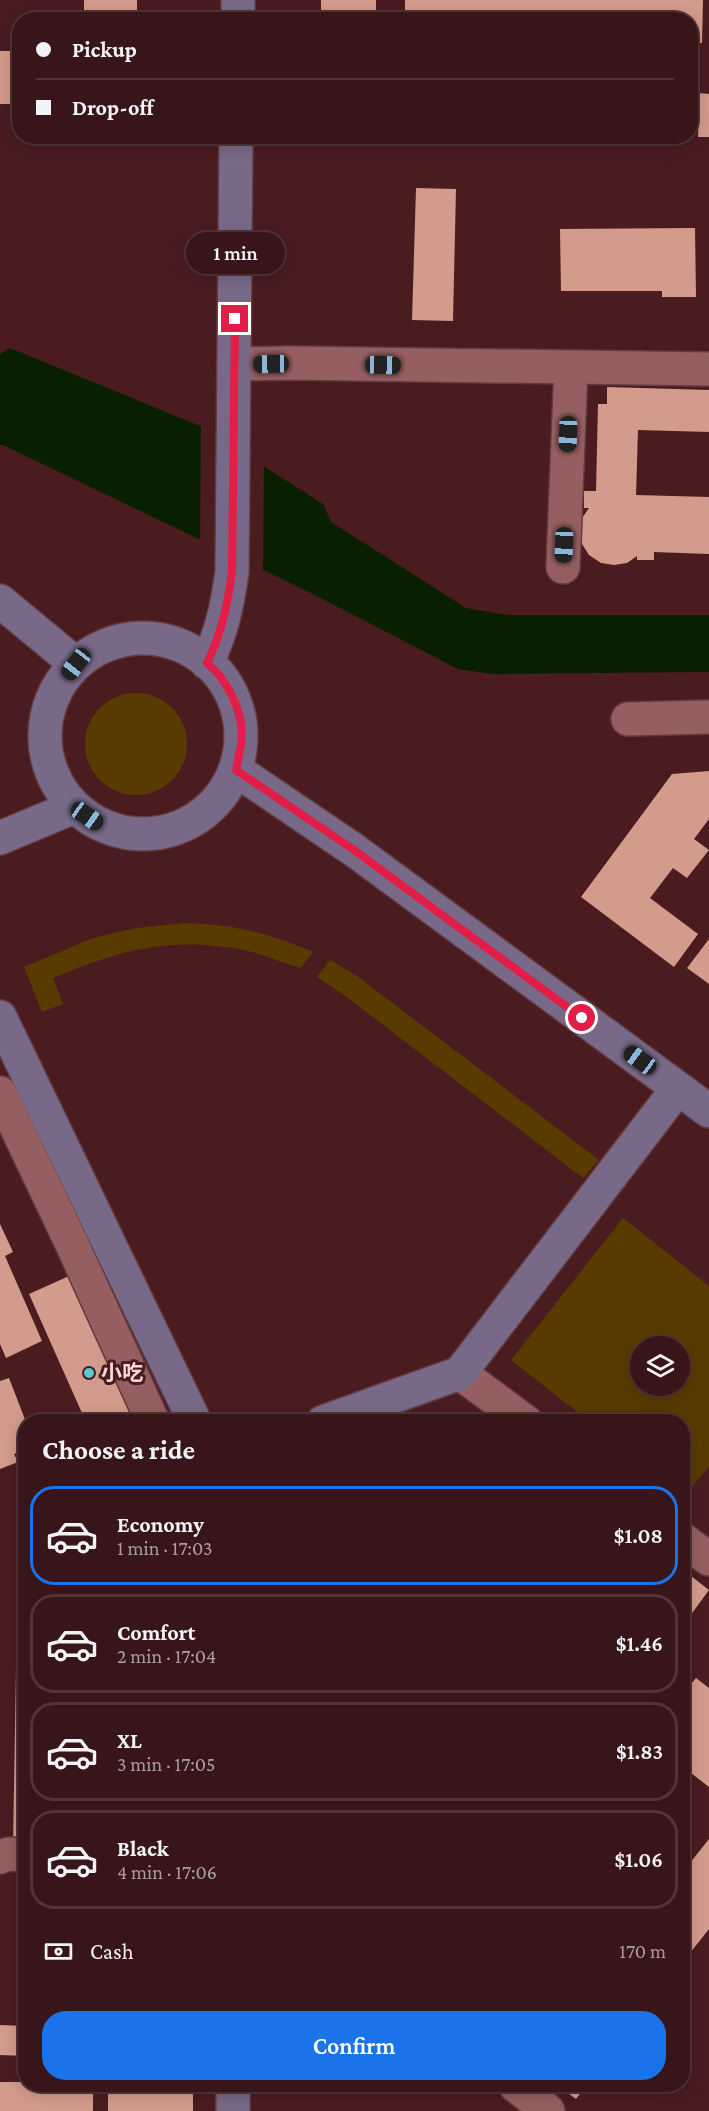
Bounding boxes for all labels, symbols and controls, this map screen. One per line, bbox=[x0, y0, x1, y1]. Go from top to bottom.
text: Pickup bbox=[72, 37, 137, 62]
text: Drop-off bbox=[72, 95, 154, 120]
callout: 1 min bbox=[186, 232, 284, 274]
text: 1 min bbox=[213, 242, 258, 264]
route end bbox=[221, 305, 248, 332]
car bbox=[253, 355, 289, 373]
car bbox=[365, 356, 401, 374]
car bbox=[558, 416, 578, 452]
car bbox=[554, 527, 574, 563]
car bbox=[58, 644, 94, 684]
car bbox=[67, 798, 107, 834]
route start bbox=[568, 1004, 595, 1031]
car bbox=[620, 1042, 660, 1078]
map controls bbox=[630, 1336, 690, 1396]
button: layers bbox=[630, 1336, 690, 1396]
place label: 小吃 bbox=[101, 1361, 143, 1385]
marker: 小吃 bbox=[82, 1366, 96, 1380]
text: Choose a ride bbox=[42, 1435, 195, 1465]
icon: car bbox=[45, 1509, 99, 1563]
text: Economy bbox=[117, 1512, 204, 1537]
text: $1.08 bbox=[614, 1523, 663, 1548]
text: 1 min · 17:03 bbox=[117, 1537, 213, 1559]
icon: car bbox=[45, 1617, 99, 1671]
text: Comfort bbox=[117, 1620, 195, 1645]
text: $1.46 bbox=[616, 1631, 663, 1656]
text: 2 min · 17:04 bbox=[117, 1645, 216, 1667]
icon: car bbox=[45, 1725, 99, 1779]
text: XL bbox=[117, 1728, 142, 1753]
text: $1.83 bbox=[616, 1739, 663, 1764]
text: 3 min · 17:05 bbox=[117, 1753, 215, 1775]
icon: car bbox=[45, 1833, 99, 1887]
text: Black bbox=[117, 1836, 169, 1861]
text: $1.06 bbox=[615, 1847, 663, 1872]
text: 4 min · 17:06 bbox=[117, 1861, 217, 1883]
icon: cash bbox=[42, 1935, 75, 1968]
text: Cash bbox=[90, 1939, 134, 1964]
text: 170 m bbox=[619, 1940, 666, 1962]
button: Confirm bbox=[42, 2011, 666, 2080]

